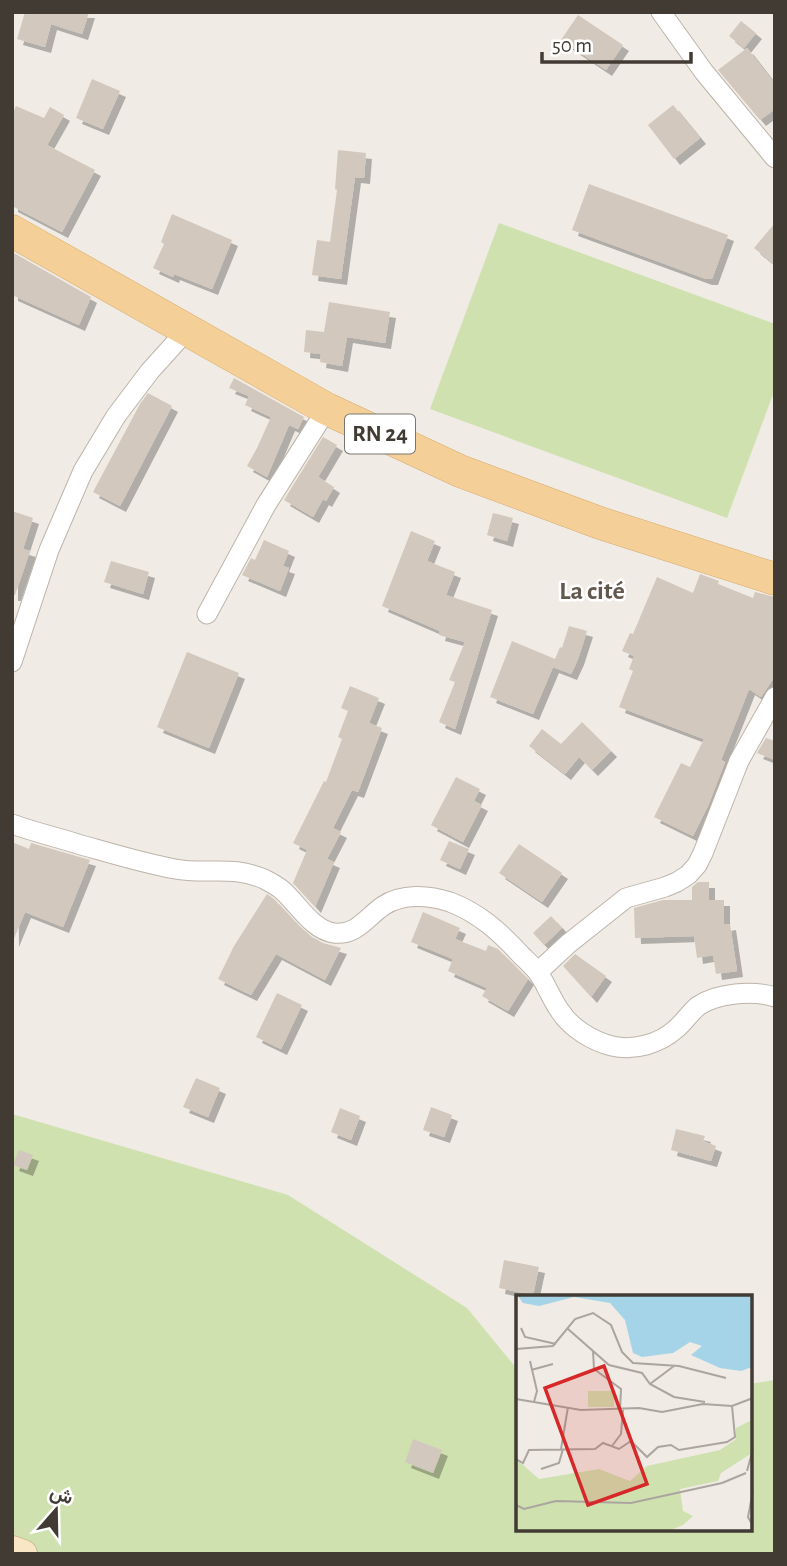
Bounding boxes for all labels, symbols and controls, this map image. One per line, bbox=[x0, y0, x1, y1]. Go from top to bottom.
scale bar bbox=[542, 21, 691, 65]
text: 50 m bbox=[552, 35, 592, 56]
road number: RN 24 bbox=[345, 414, 415, 454]
district label: La cité bbox=[559, 578, 625, 604]
inset map bbox=[516, 1295, 752, 1531]
north arrow bbox=[21, 1475, 91, 1545]
text: ش bbox=[47, 1483, 75, 1509]

